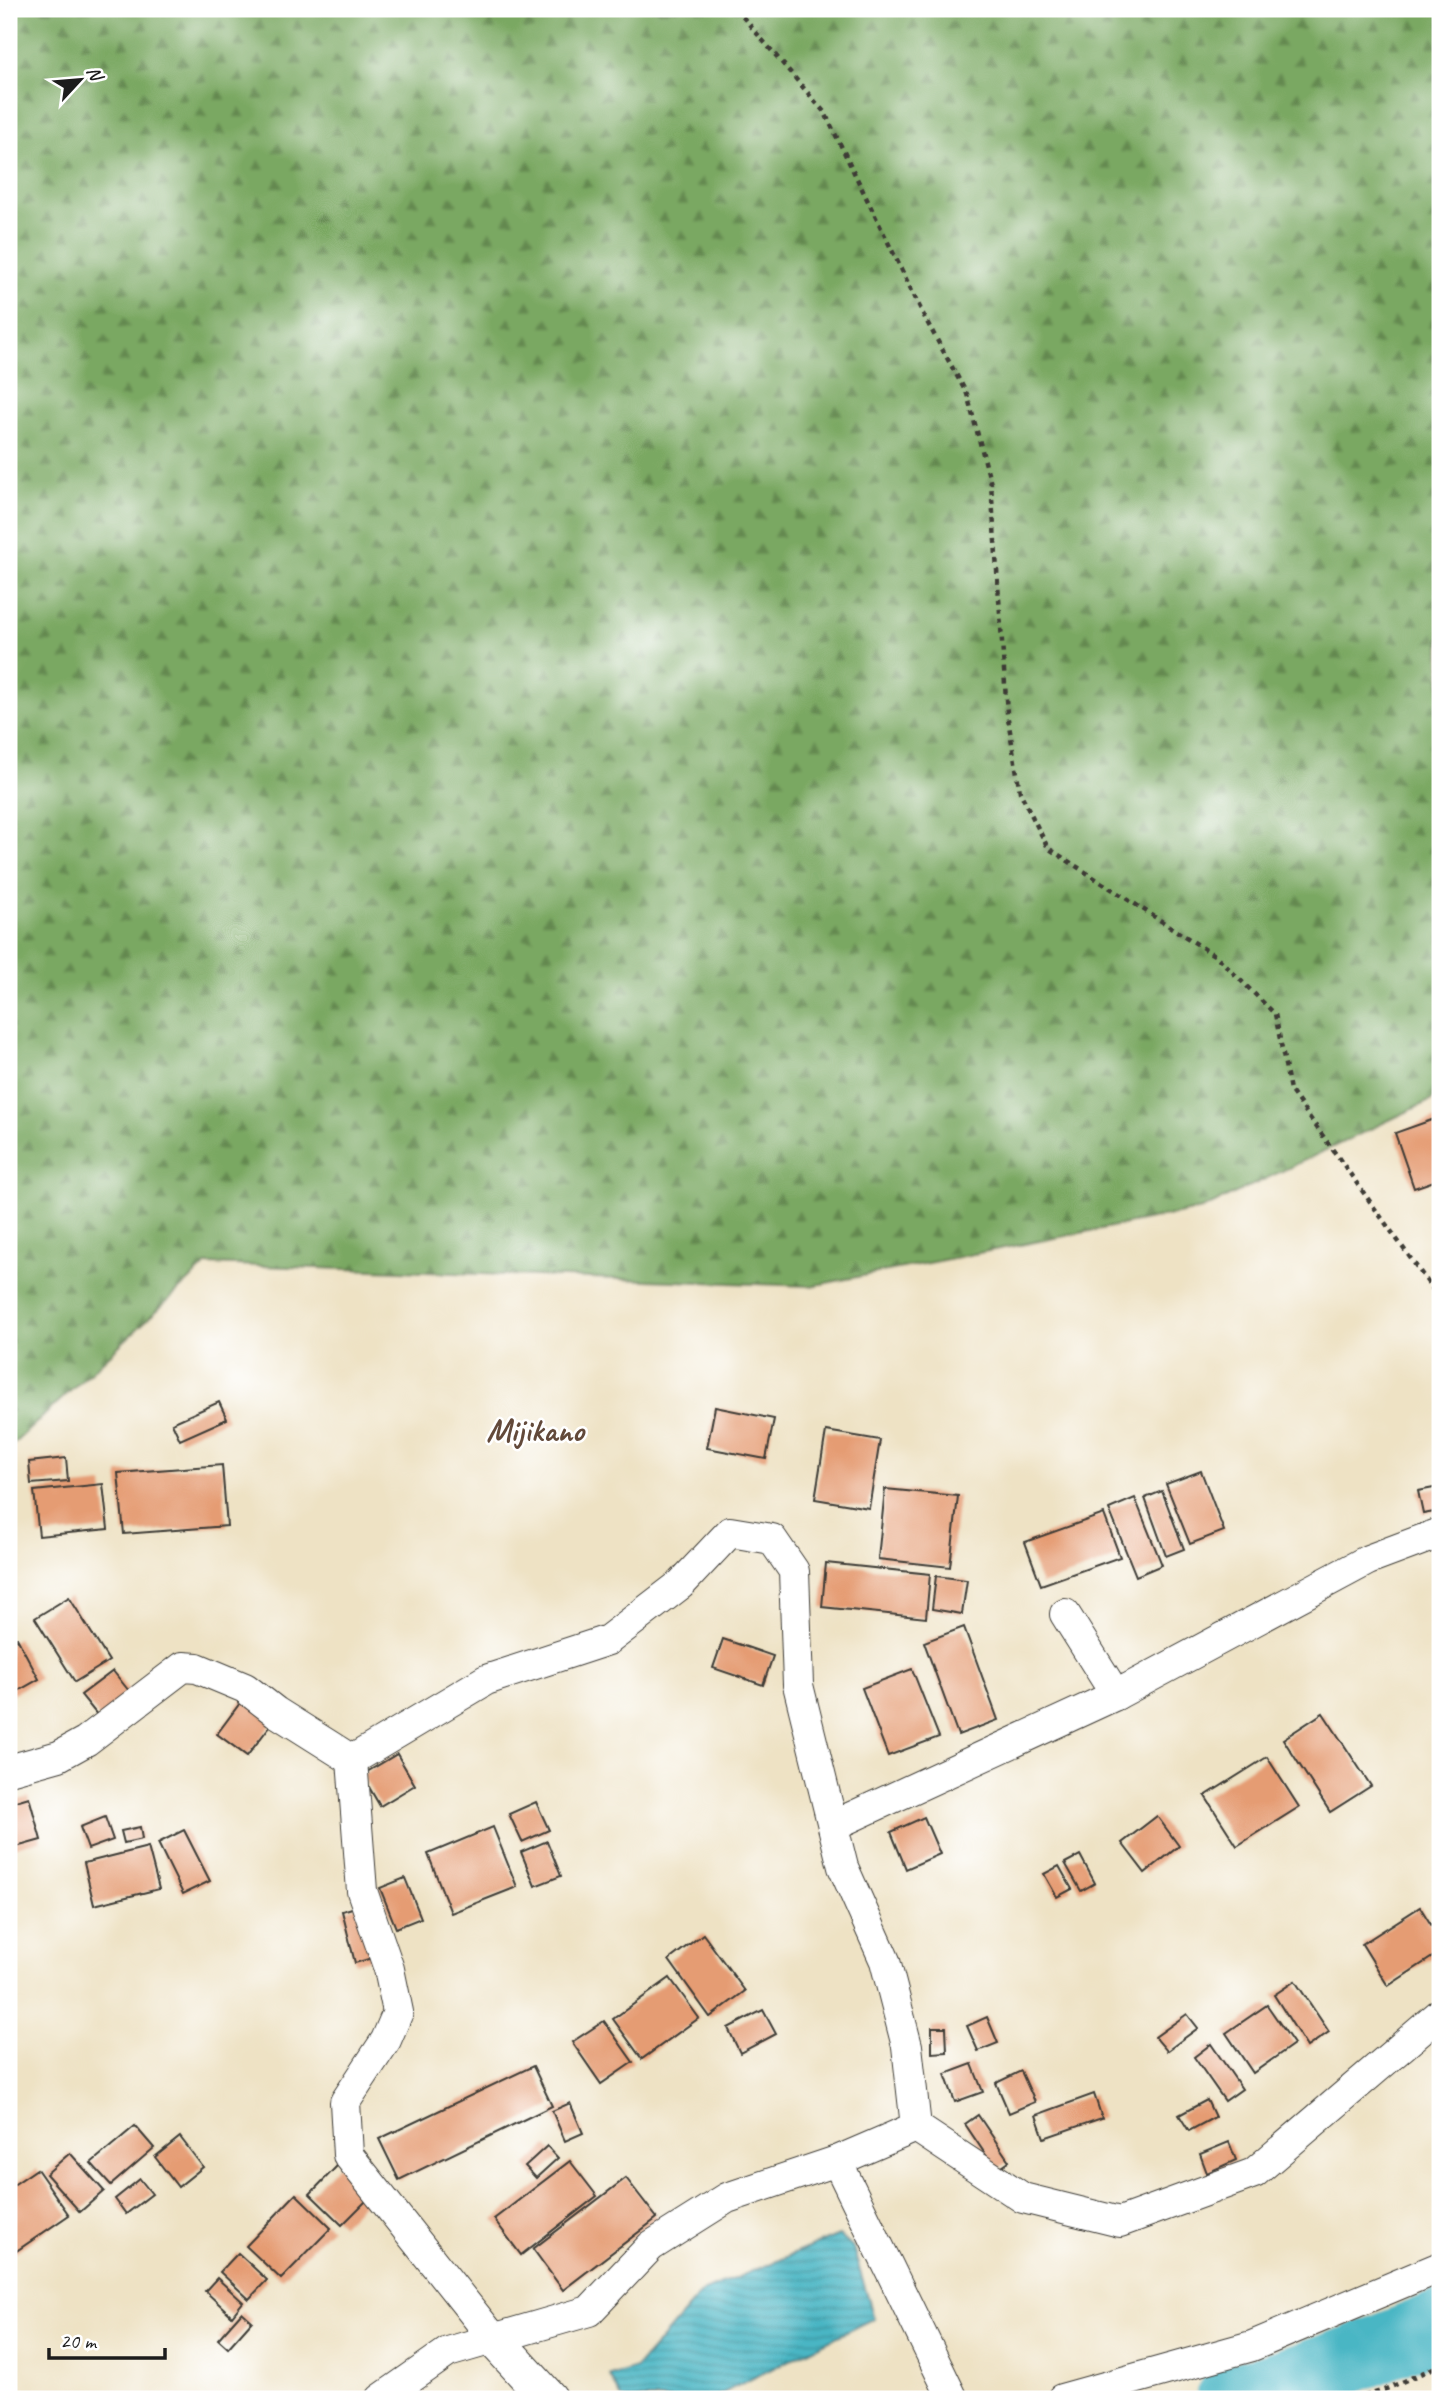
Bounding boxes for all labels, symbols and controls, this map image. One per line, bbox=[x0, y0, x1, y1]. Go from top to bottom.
north arrow bbox=[46, 46, 116, 116]
text: N bbox=[81, 62, 109, 86]
district label: Mijikano bbox=[486, 1409, 586, 1451]
scale bar bbox=[49, 2317, 164, 2361]
text: 20 m bbox=[60, 2328, 98, 2354]

